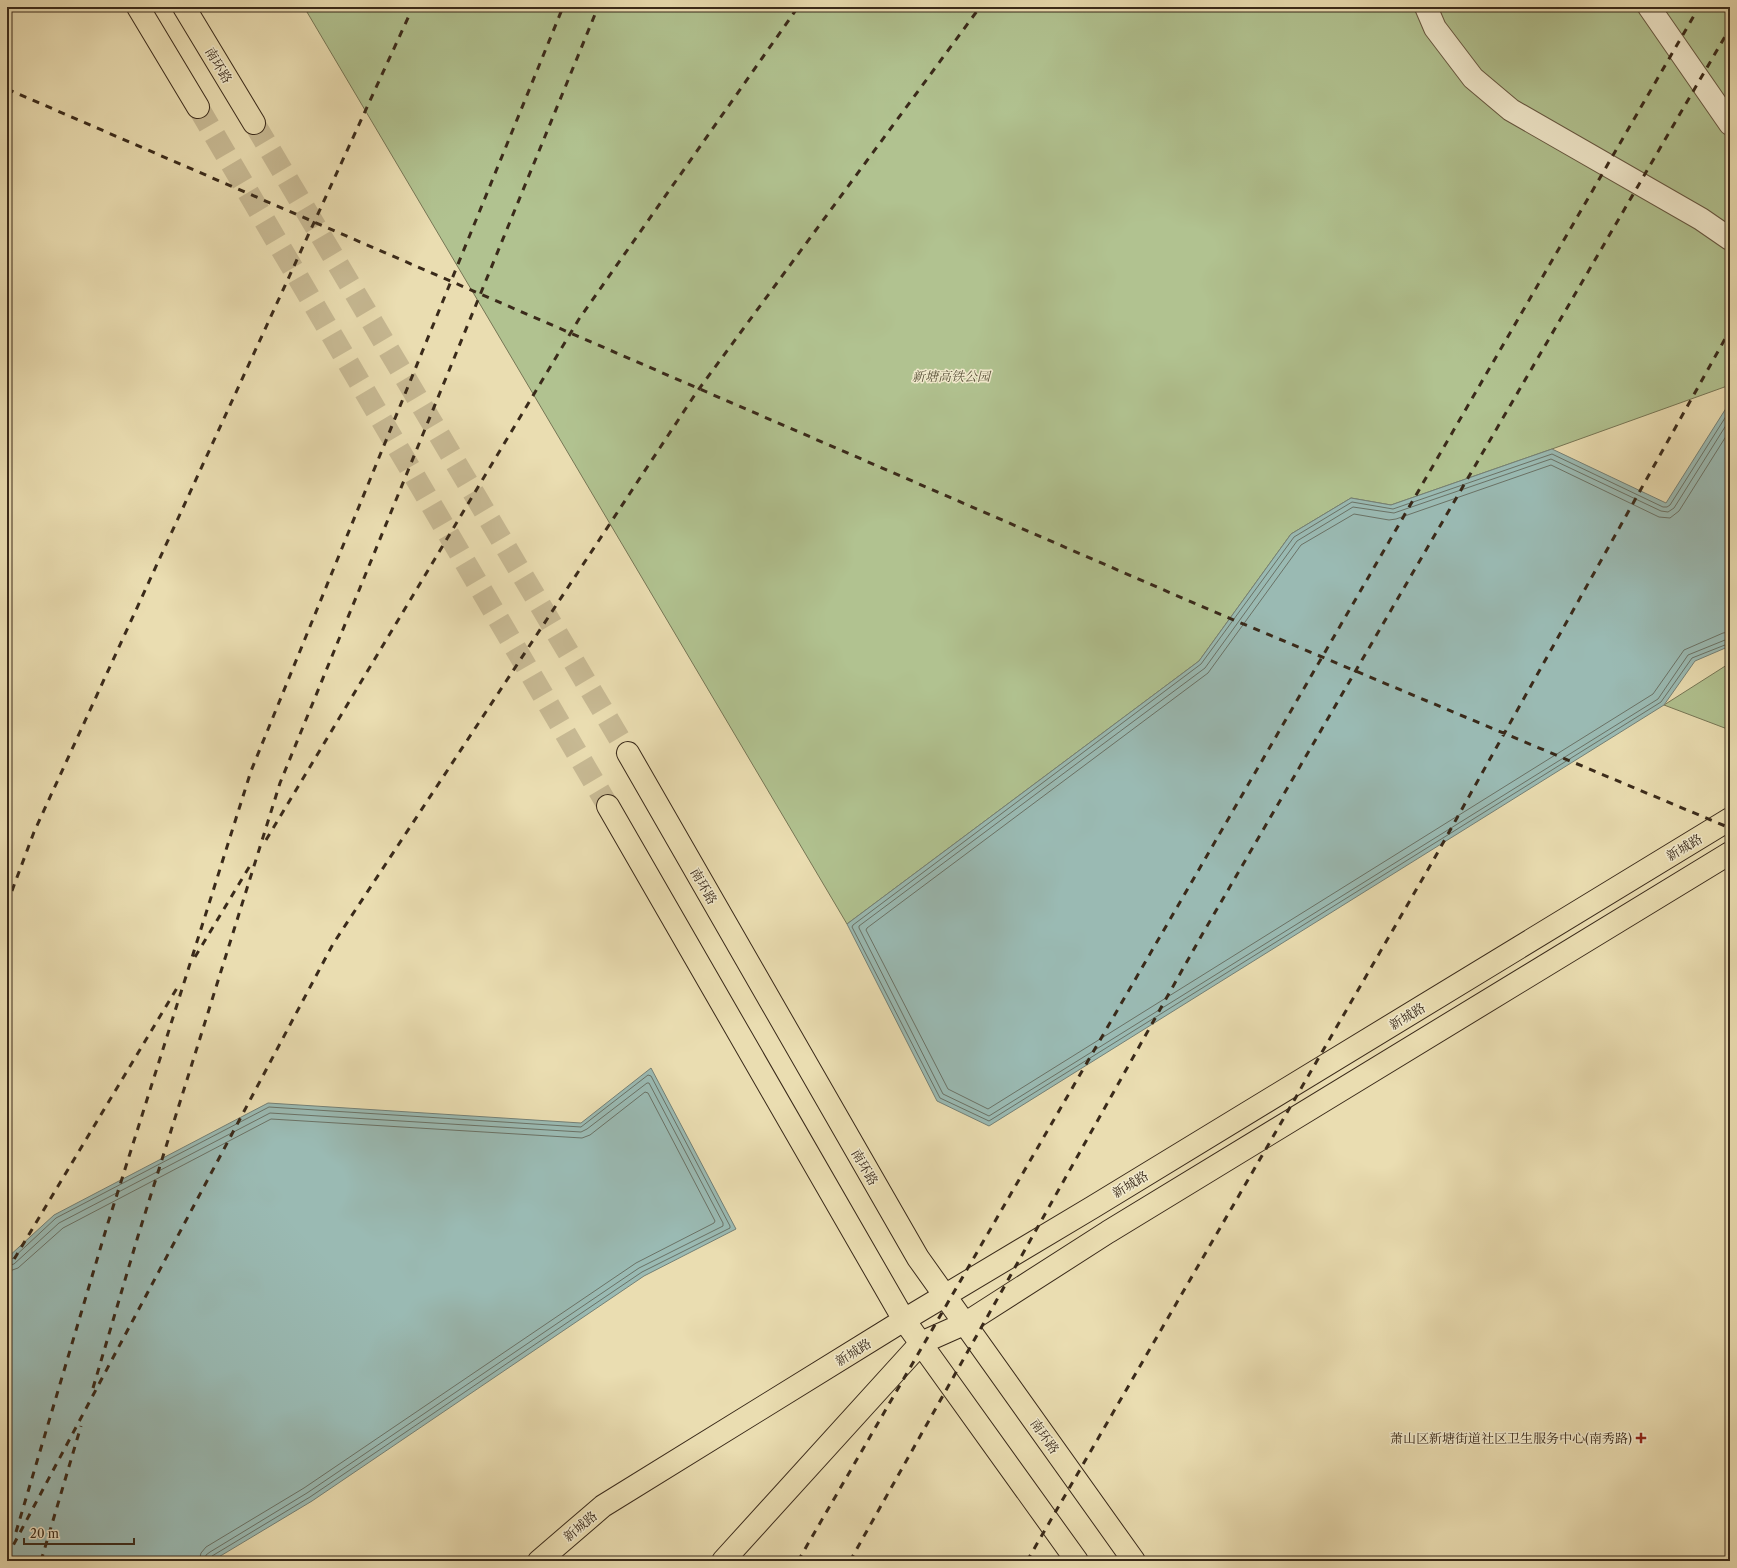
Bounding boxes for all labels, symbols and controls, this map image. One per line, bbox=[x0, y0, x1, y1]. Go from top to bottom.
street label: 南环路 bbox=[202, 44, 236, 86]
park label: 新塘高铁公园 bbox=[912, 368, 992, 384]
street label: 新城路 bbox=[1663, 830, 1705, 864]
street label: 南环路 bbox=[687, 865, 721, 907]
street label: 新城路 bbox=[1386, 999, 1428, 1033]
street label: 南环路 bbox=[848, 1146, 882, 1188]
street label: 新城路 bbox=[1109, 1167, 1151, 1201]
street label: 新城路 bbox=[832, 1335, 874, 1369]
street label: 南环路 bbox=[1027, 1415, 1063, 1457]
place label: 萧山区新塘街道社区卫生服务中心(南秀路) bbox=[1390, 1430, 1632, 1446]
marker: 萧山区新塘街道社区卫生服务中心(南秀路) bbox=[1635, 1432, 1647, 1444]
street label: 新城路 bbox=[560, 1507, 600, 1545]
scale bar bbox=[24, 1520, 134, 1546]
text: 20 m bbox=[30, 1526, 59, 1541]

